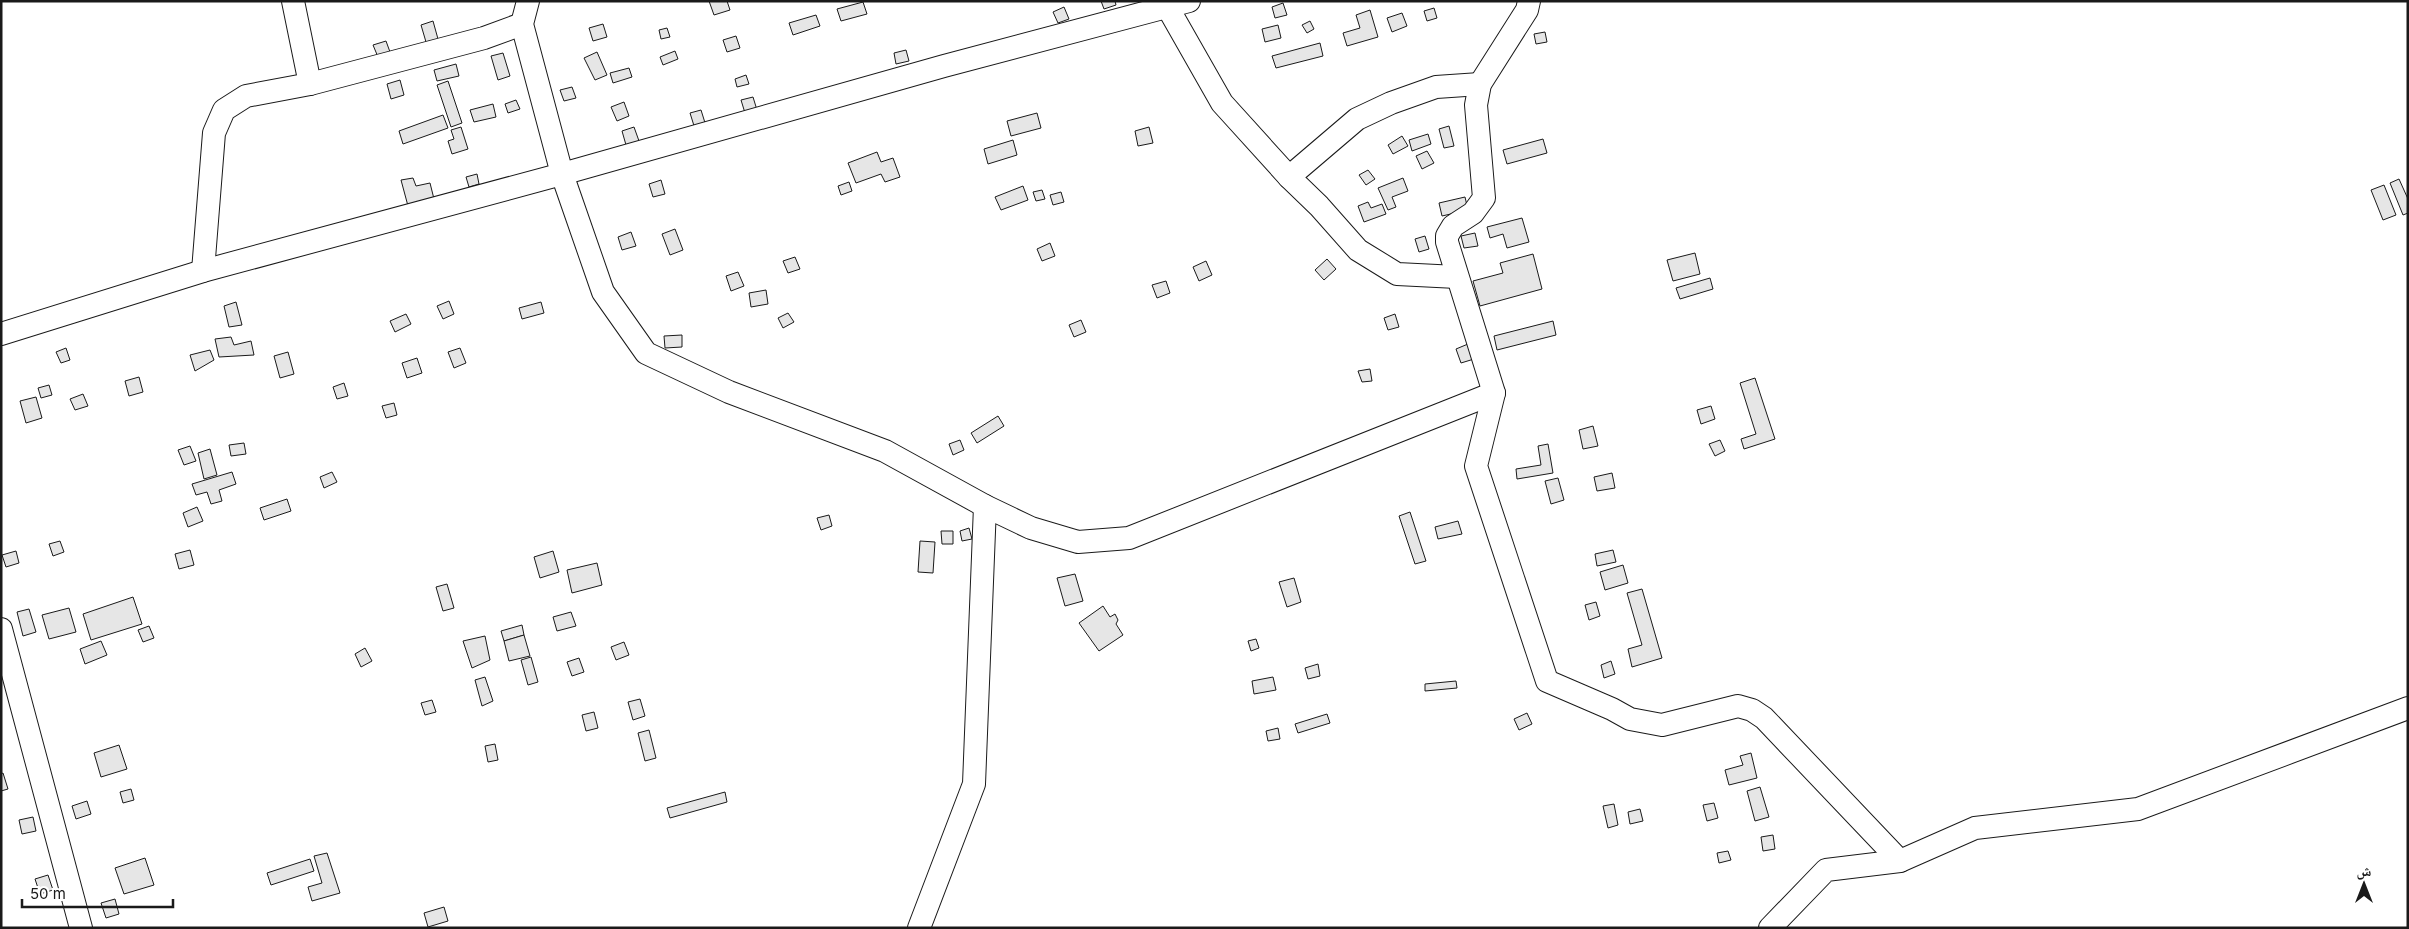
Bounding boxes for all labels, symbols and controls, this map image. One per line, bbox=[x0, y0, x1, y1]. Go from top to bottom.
north arrow bbox=[2339, 859, 2389, 909]
text: ش bbox=[2357, 862, 2372, 880]
scale bar bbox=[22, 876, 174, 908]
text: 50 m bbox=[30, 884, 66, 903]

